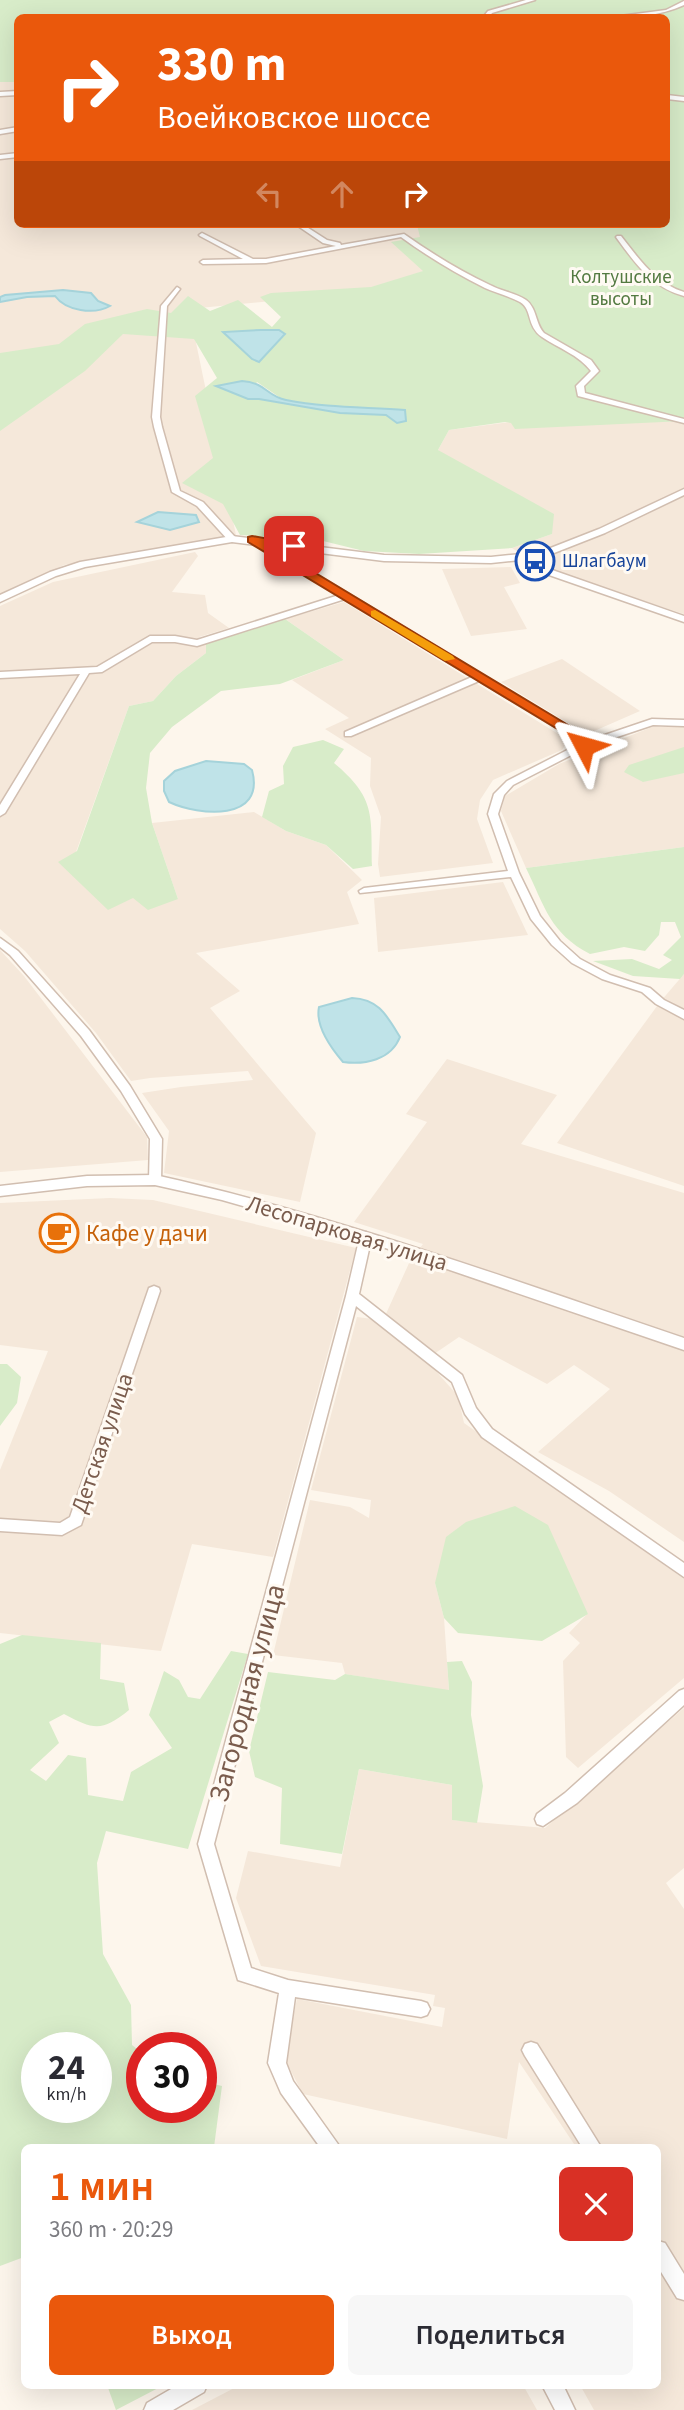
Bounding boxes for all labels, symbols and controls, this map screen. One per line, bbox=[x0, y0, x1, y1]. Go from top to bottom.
text: 330 m bbox=[157, 30, 286, 100]
icon: right bbox=[42, 42, 133, 133]
text: Воейковское шоссе bbox=[157, 95, 431, 141]
icon: left bbox=[250, 175, 288, 213]
icon: ahead bbox=[323, 175, 361, 213]
icon: right bbox=[396, 175, 434, 213]
park label: Колтушские высоты bbox=[570, 264, 672, 313]
pin bbox=[264, 516, 324, 576]
icon: arrive bbox=[275, 527, 313, 565]
bus stop icon: Шлагбаум bbox=[514, 540, 556, 582]
place label: Шлагбаум bbox=[562, 548, 647, 575]
position arrow bbox=[547, 709, 621, 783]
street label: Лесопарковая улица bbox=[242, 1187, 452, 1279]
cafe icon: Кафе у дачи bbox=[38, 1212, 80, 1254]
place label: Кафе у дачи bbox=[86, 1217, 208, 1250]
street label: Детская улица bbox=[63, 1368, 141, 1518]
street label: Загородная улица bbox=[199, 1580, 295, 1806]
speed limit sign: 30 bbox=[126, 2032, 217, 2123]
text: 24 bbox=[48, 2043, 85, 2093]
text: km/h bbox=[47, 2082, 86, 2107]
text: 1 мин bbox=[49, 2157, 154, 2217]
button: close bbox=[559, 2167, 633, 2241]
text: 360 m · 20:29 bbox=[49, 2213, 173, 2246]
button: Выход bbox=[49, 2295, 334, 2375]
button: Поделиться bbox=[348, 2295, 633, 2375]

